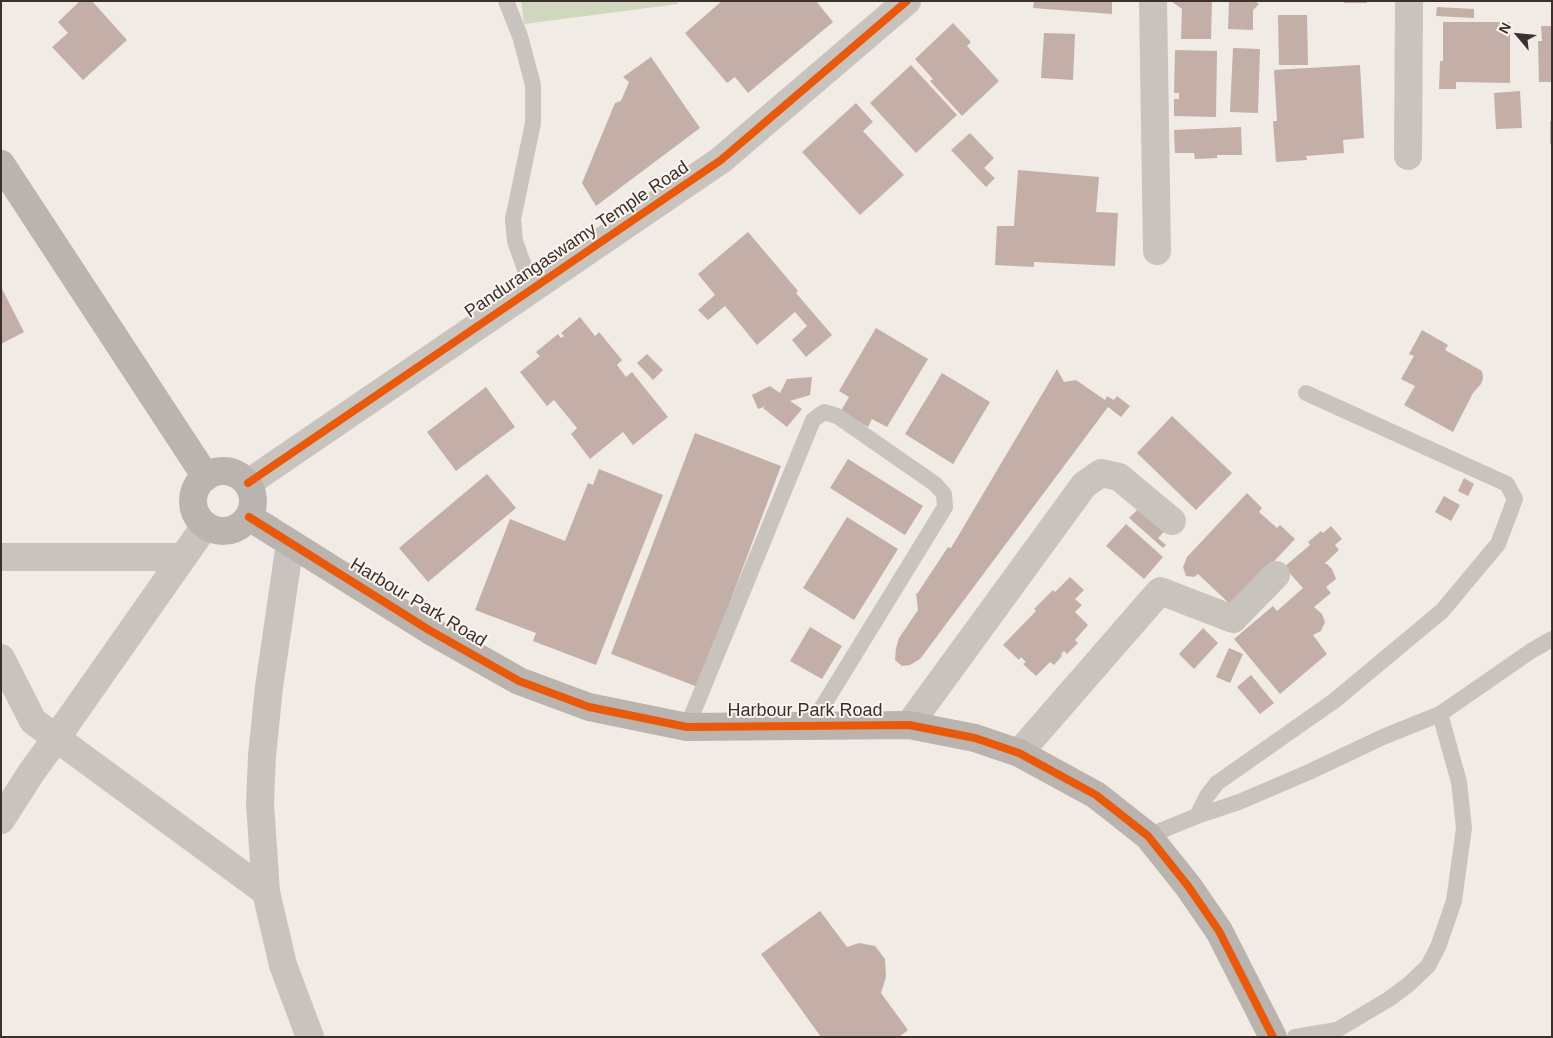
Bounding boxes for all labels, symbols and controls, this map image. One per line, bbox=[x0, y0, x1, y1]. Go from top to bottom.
north arrow bbox=[1493, 10, 1543, 60]
text: N bbox=[1495, 20, 1514, 36]
street label: Pandurangaswamy Temple Road bbox=[461, 157, 693, 323]
street label: Harbour Park Road bbox=[346, 554, 490, 652]
street label: Harbour Park Road bbox=[727, 700, 883, 722]

